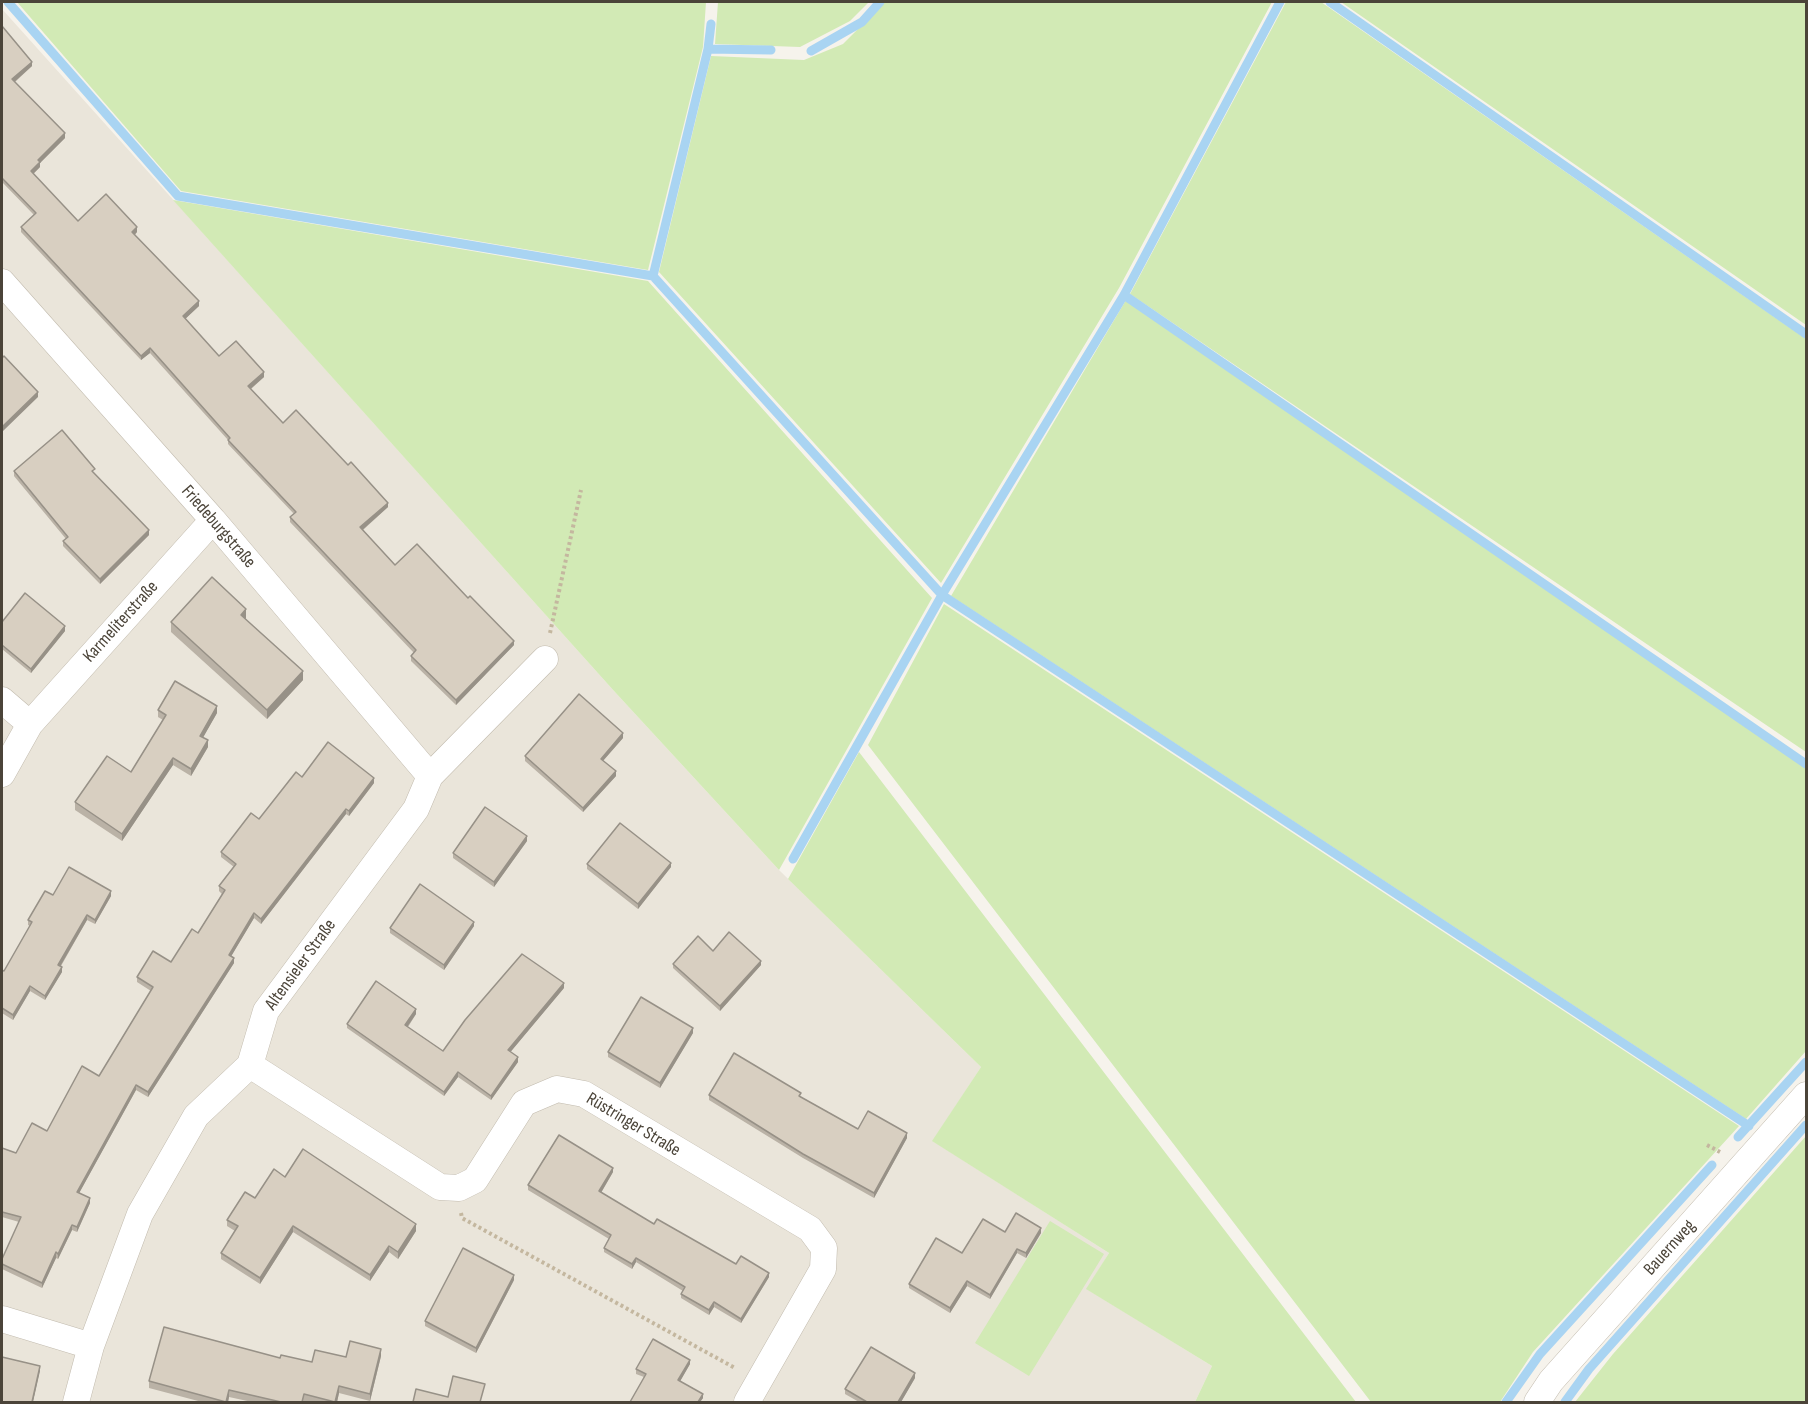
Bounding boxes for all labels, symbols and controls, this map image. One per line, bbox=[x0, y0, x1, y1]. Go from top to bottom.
street label: Friedeburgstraße bbox=[176, 481, 260, 573]
street label: Karmeliterstraße bbox=[79, 577, 163, 667]
street label: Altensieler Straße bbox=[261, 915, 341, 1015]
street label: Rüstringer Straße bbox=[582, 1088, 684, 1162]
street label: Bauernweg bbox=[1640, 1216, 1700, 1280]

